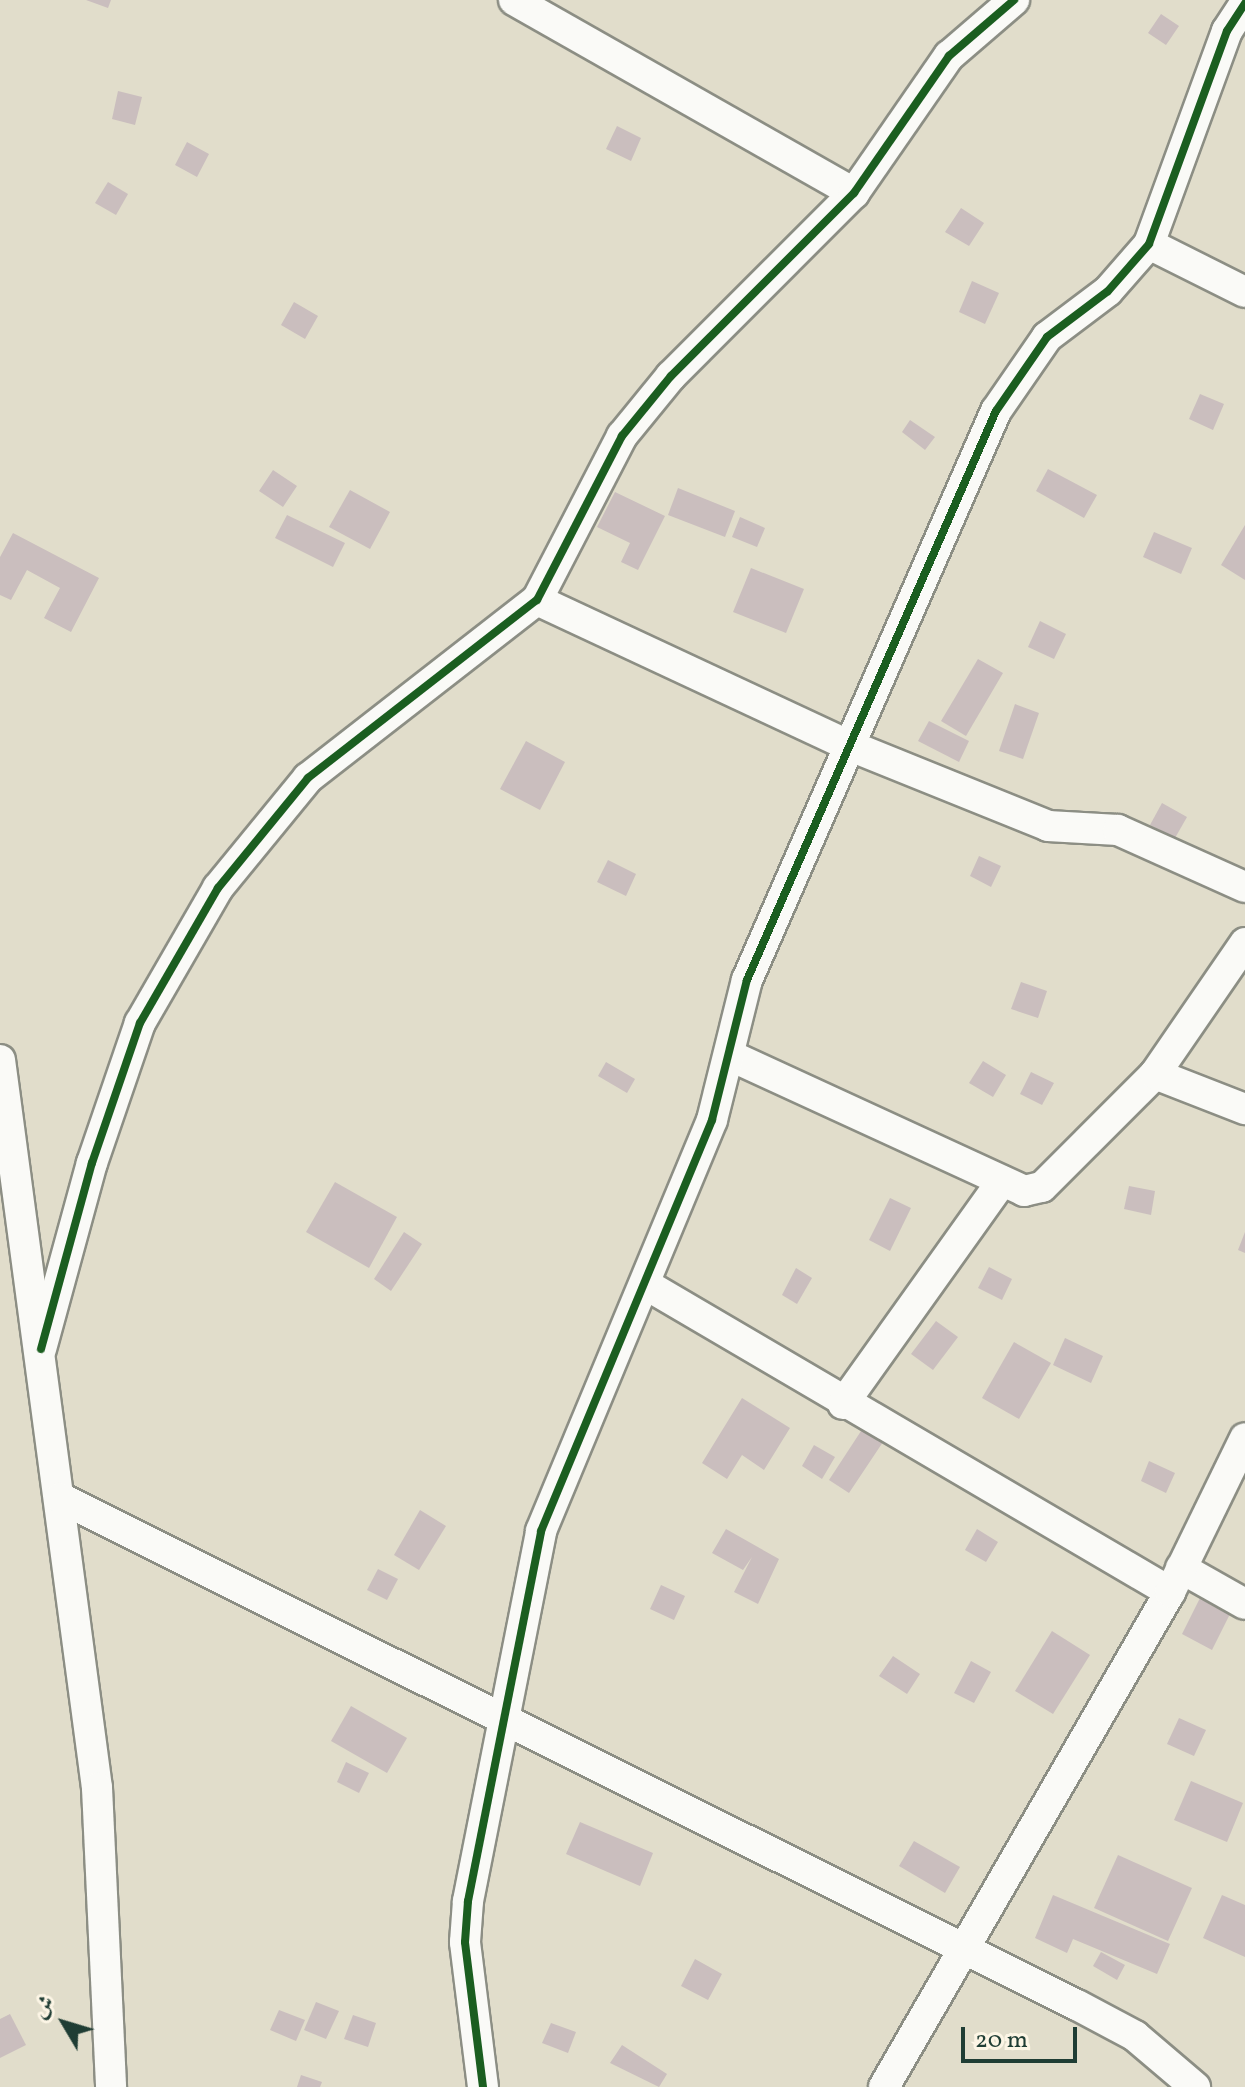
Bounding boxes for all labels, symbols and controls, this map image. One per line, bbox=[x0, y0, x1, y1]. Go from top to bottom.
north arrow bbox=[24, 1983, 104, 2063]
text: ش bbox=[26, 1990, 64, 2026]
scale bar bbox=[965, 2011, 1081, 2061]
text: 20 m bbox=[975, 2024, 1028, 2058]

